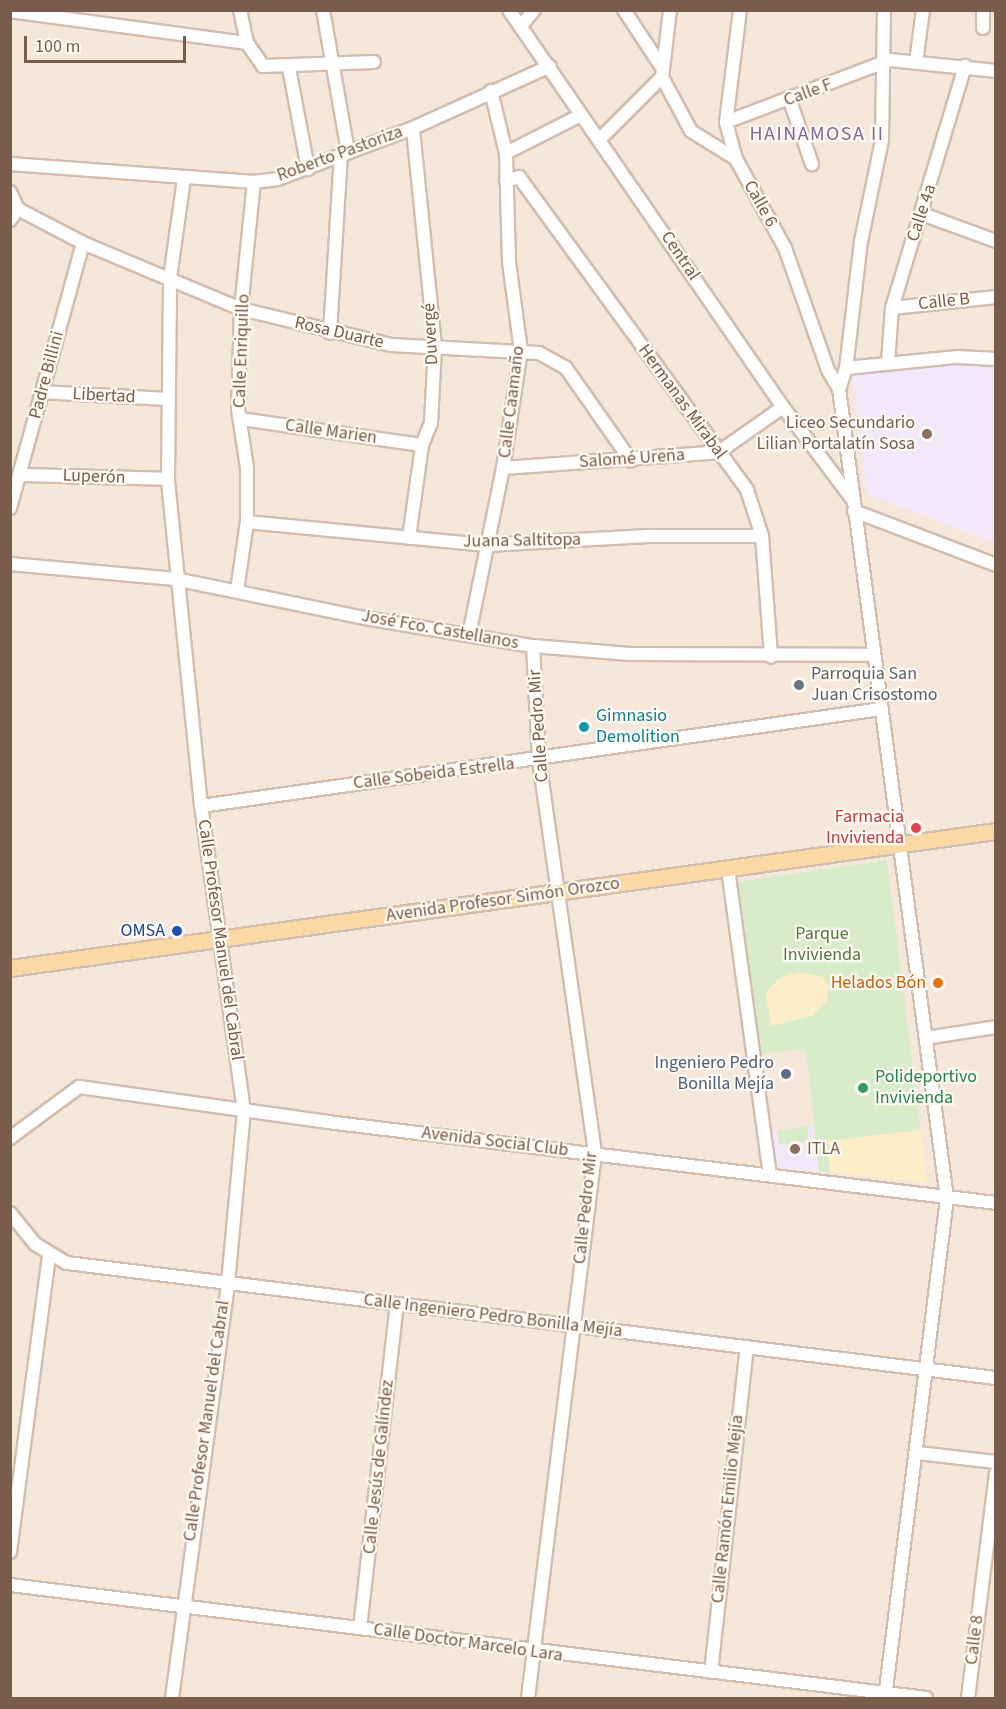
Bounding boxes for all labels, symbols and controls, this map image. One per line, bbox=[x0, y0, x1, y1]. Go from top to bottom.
scale bar bbox=[27, 24, 189, 62]
text: 100 m bbox=[35, 34, 80, 59]
street label: Calle F bbox=[781, 74, 835, 112]
street label: Roberto Pastoriza bbox=[274, 121, 406, 187]
district label: HAINAMOSA II bbox=[750, 122, 884, 146]
street label: Calle 6 bbox=[738, 177, 782, 231]
street label: Calle 4a bbox=[903, 182, 941, 244]
street label: Central bbox=[656, 227, 704, 285]
street label: Calle B bbox=[917, 289, 971, 315]
street label: Calle Enriquillo bbox=[229, 294, 255, 408]
street label: Duvergé bbox=[419, 303, 443, 365]
street label: Rosa Duarte bbox=[292, 312, 386, 354]
street label: Padre Billini bbox=[25, 329, 69, 421]
street label: Hermanas Mirabal bbox=[633, 340, 731, 464]
street label: Calle Caamaño bbox=[494, 345, 530, 459]
street label: Libertad bbox=[72, 384, 136, 408]
place label: Liceo Secundario Lilian Portalatín Sosa bbox=[756, 413, 915, 456]
street label: Calle Marien bbox=[284, 415, 378, 449]
marker: Liceo Secundario Lilian Portalatín Sosa bbox=[920, 427, 934, 441]
street label: Salomé Ureña bbox=[578, 445, 686, 473]
street label: Luperón bbox=[62, 465, 126, 489]
street label: Juana Saltitopa bbox=[463, 529, 581, 553]
street label: José Fco. Castellanos bbox=[360, 606, 520, 654]
place label: Parroquia San Juan Crisostomo bbox=[811, 664, 938, 706]
street label: Calle Pedro Mir bbox=[524, 669, 554, 783]
marker: Parroquia San Juan Crisostomo bbox=[792, 678, 806, 692]
place label: Gimnasio Demolition bbox=[596, 706, 680, 748]
marker: Gimnasio Demolition bbox=[577, 720, 591, 734]
street label: Calle Sobeida Estrella bbox=[352, 753, 516, 795]
place label: Farmacia Invivienda bbox=[826, 807, 904, 850]
street label: Calle Profesor Manuel del Cabral bbox=[192, 818, 248, 1062]
marker: Farmacia Invivienda bbox=[909, 821, 923, 835]
street label: Avenida Profesor Simón Orozco bbox=[385, 873, 621, 927]
place label: OMSA bbox=[121, 920, 165, 942]
marker: OMSA bbox=[170, 924, 184, 938]
park label: Parque Invivienda bbox=[783, 924, 861, 966]
place label: Helados Bón bbox=[831, 972, 926, 994]
marker: Helados Bón bbox=[931, 976, 945, 990]
place label: Ingeniero Pedro Bonilla Mejía bbox=[655, 1053, 774, 1096]
marker: Ingeniero Pedro Bonilla Mejía bbox=[779, 1067, 793, 1081]
place label: Polideportivo Invivienda bbox=[875, 1067, 977, 1110]
marker: Polideportivo Invivienda bbox=[856, 1081, 870, 1095]
street label: Avenida Social Club bbox=[420, 1122, 570, 1162]
place label: ITLA bbox=[807, 1138, 840, 1160]
marker: ITLA bbox=[788, 1142, 802, 1156]
street label: Calle Pedro Mir bbox=[569, 1151, 603, 1265]
street label: Calle Ingeniero Pedro Bonilla Mejía bbox=[362, 1289, 624, 1343]
street label: Calle Profesor Manuel del Cabral bbox=[179, 1299, 235, 1543]
street label: Calle Jesús de Galíndez bbox=[359, 1379, 399, 1555]
street label: Calle Ramón Emilio Mejía bbox=[707, 1414, 749, 1604]
street label: Calle 8 bbox=[961, 1614, 989, 1666]
street label: Calle Doctor Marcelo Lara bbox=[372, 1619, 564, 1667]

